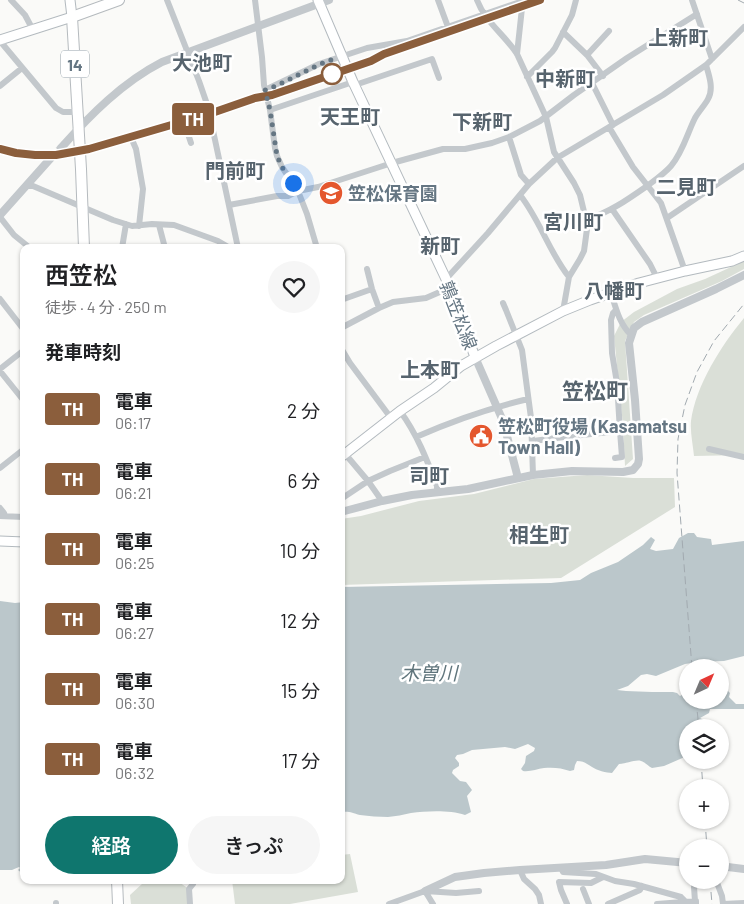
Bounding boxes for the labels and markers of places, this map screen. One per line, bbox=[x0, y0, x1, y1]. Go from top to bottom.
unlabelled marker bbox=[321, 63, 343, 85]
school or university icon: 笠松保育園 bbox=[318, 180, 344, 206]
place label: 笠松保育園 bbox=[348, 182, 438, 204]
place label: 笠松町役場 (Kasamatsu Town Hall) bbox=[498, 415, 687, 458]
public building icon: 笠松町役場 (Kasamatsu Town Hall) bbox=[468, 423, 494, 449]

